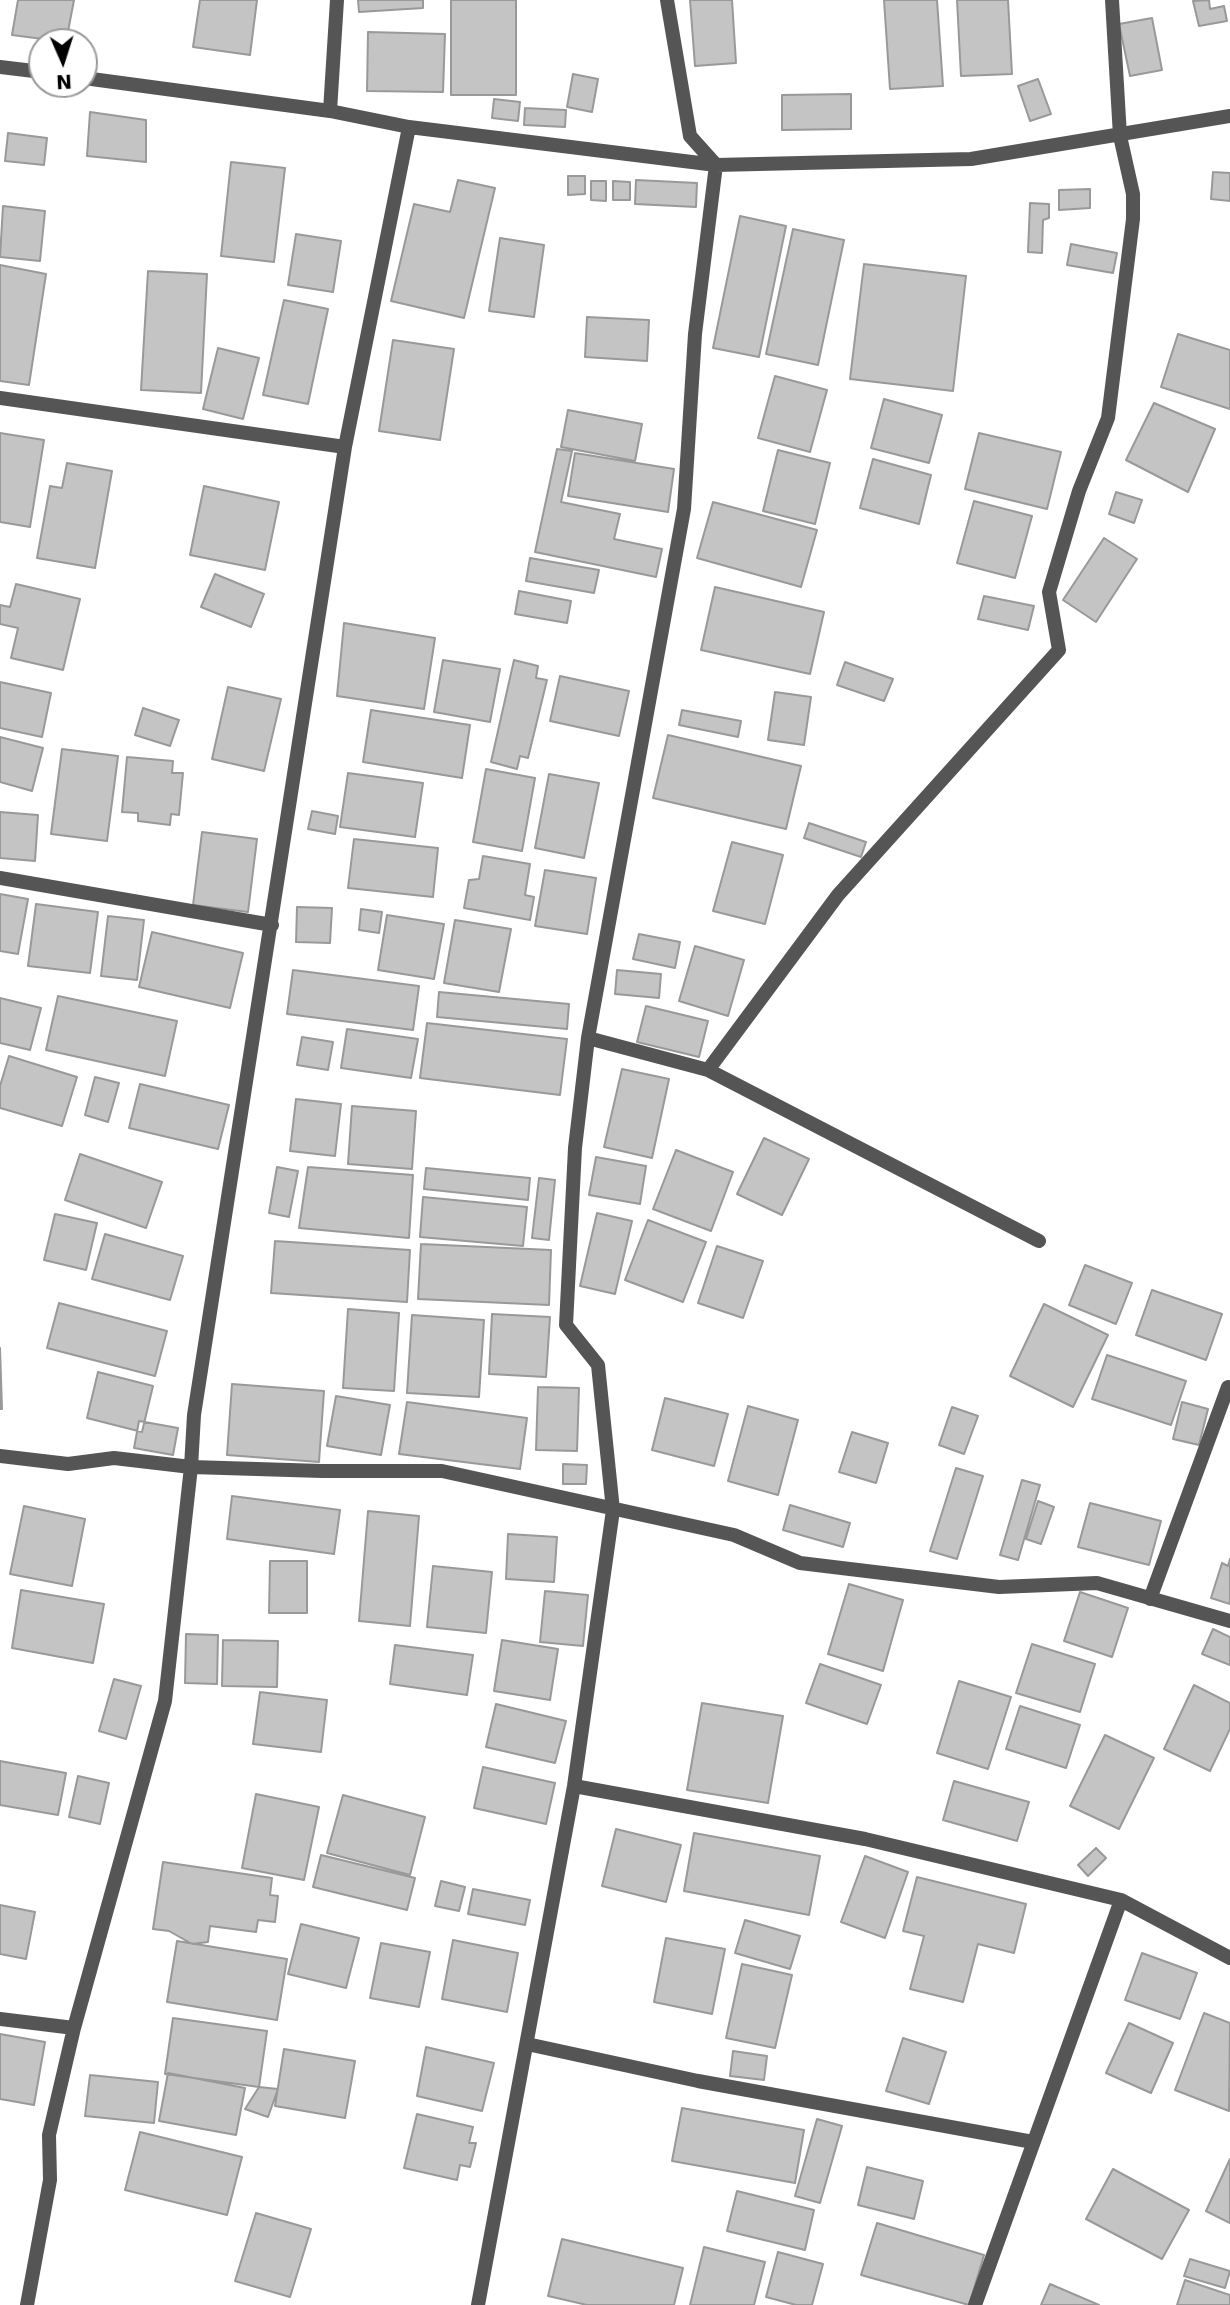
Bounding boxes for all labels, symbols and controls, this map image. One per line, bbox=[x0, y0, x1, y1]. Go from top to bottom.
north arrow bbox=[28, 28, 98, 98]
text: N bbox=[55, 71, 73, 93]

